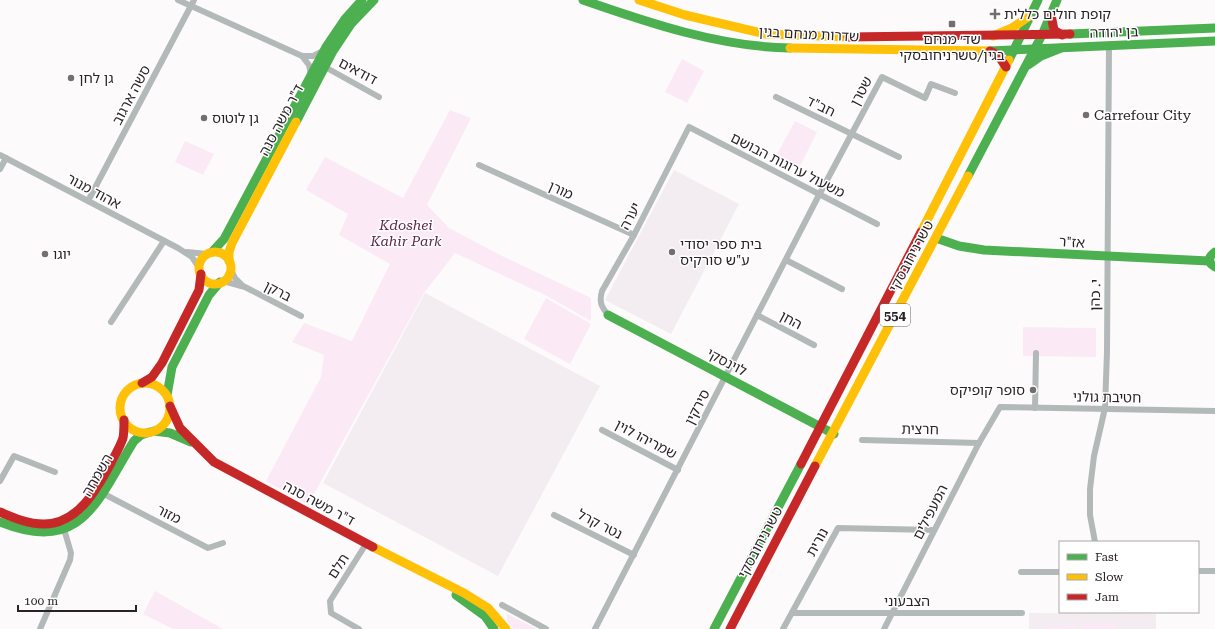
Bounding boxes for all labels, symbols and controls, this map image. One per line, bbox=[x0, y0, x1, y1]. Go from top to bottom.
place label: קופת חולים כללית bbox=[1004, 6, 1111, 22]
marker: קופת חולים כללית bbox=[989, 8, 1001, 20]
marker: שד׳ מנחם בגין/טשרניחובסקי bbox=[947, 19, 957, 29]
street label: שדרות מנחם בגין bbox=[758, 23, 860, 45]
street label: בן יהודה bbox=[1089, 23, 1139, 41]
place label: שד׳ מנחם בגין/טשרניחובסקי bbox=[899, 31, 1005, 63]
street label: דודאים bbox=[336, 54, 380, 88]
street label: סשה ארגוב bbox=[109, 63, 153, 127]
place label: גן לחן bbox=[79, 70, 114, 86]
marker: גן לחן bbox=[66, 73, 76, 83]
street label: שטרן bbox=[847, 74, 875, 108]
street label: ד"ר משה סנה bbox=[255, 81, 307, 158]
street label: חב"ד bbox=[804, 92, 838, 120]
place label: Carrefour City bbox=[1094, 107, 1192, 123]
place label: גן לוטוס bbox=[212, 110, 259, 126]
marker: Carrefour City bbox=[1081, 110, 1091, 120]
marker: גן לוטוס bbox=[199, 113, 209, 123]
street label: משעול ערוגות הבושם bbox=[728, 129, 848, 201]
street label: אהוד מנור bbox=[64, 170, 124, 212]
street label: מורן bbox=[546, 178, 576, 202]
street label: יערה bbox=[616, 200, 644, 232]
park label: Kdoshei Kahir Park bbox=[369, 217, 442, 249]
street label: טשרניחובסקי bbox=[886, 218, 937, 294]
street label: אז"ר bbox=[1058, 233, 1086, 251]
place label: בית ספר יסודי ע"ש סורקיס bbox=[680, 236, 762, 268]
place label: יוגו bbox=[53, 246, 71, 262]
marker: בית ספר יסודי ע"ש סורקיס bbox=[667, 247, 677, 257]
marker: יוגו bbox=[40, 249, 50, 259]
street label: ברקן bbox=[262, 277, 294, 305]
street label: י. כהן bbox=[1087, 279, 1103, 311]
road number: 554 bbox=[880, 304, 910, 326]
street label: החן bbox=[777, 308, 805, 332]
street label: לוינסקי bbox=[704, 345, 750, 379]
place label: סופר קופיקס bbox=[950, 382, 1025, 398]
marker: סופר קופיקס bbox=[1028, 385, 1038, 395]
street label: סירקין bbox=[681, 387, 713, 427]
street label: חטיבת גולני bbox=[1073, 388, 1141, 406]
street label: שמריהו לוין bbox=[612, 416, 680, 462]
street label: חרצית bbox=[901, 421, 939, 437]
street label: השמחה bbox=[78, 451, 116, 499]
street label: ד"ר משה סנה bbox=[281, 477, 358, 529]
street label: המעפילים bbox=[909, 482, 951, 542]
street label: מזור bbox=[154, 501, 184, 527]
street label: טשרניחובסקי bbox=[735, 504, 786, 580]
street label: נטר קרל bbox=[575, 506, 625, 542]
street label: נורית bbox=[803, 525, 831, 559]
legend bbox=[1059, 541, 1199, 613]
text: Fast bbox=[1095, 550, 1119, 564]
street label: תלם bbox=[324, 551, 352, 581]
text: Slow bbox=[1095, 570, 1123, 584]
scale bar bbox=[18, 587, 136, 613]
text: Jam bbox=[1095, 590, 1119, 604]
street label: הצבעוני bbox=[884, 593, 930, 609]
text: 100 m bbox=[24, 594, 58, 608]

